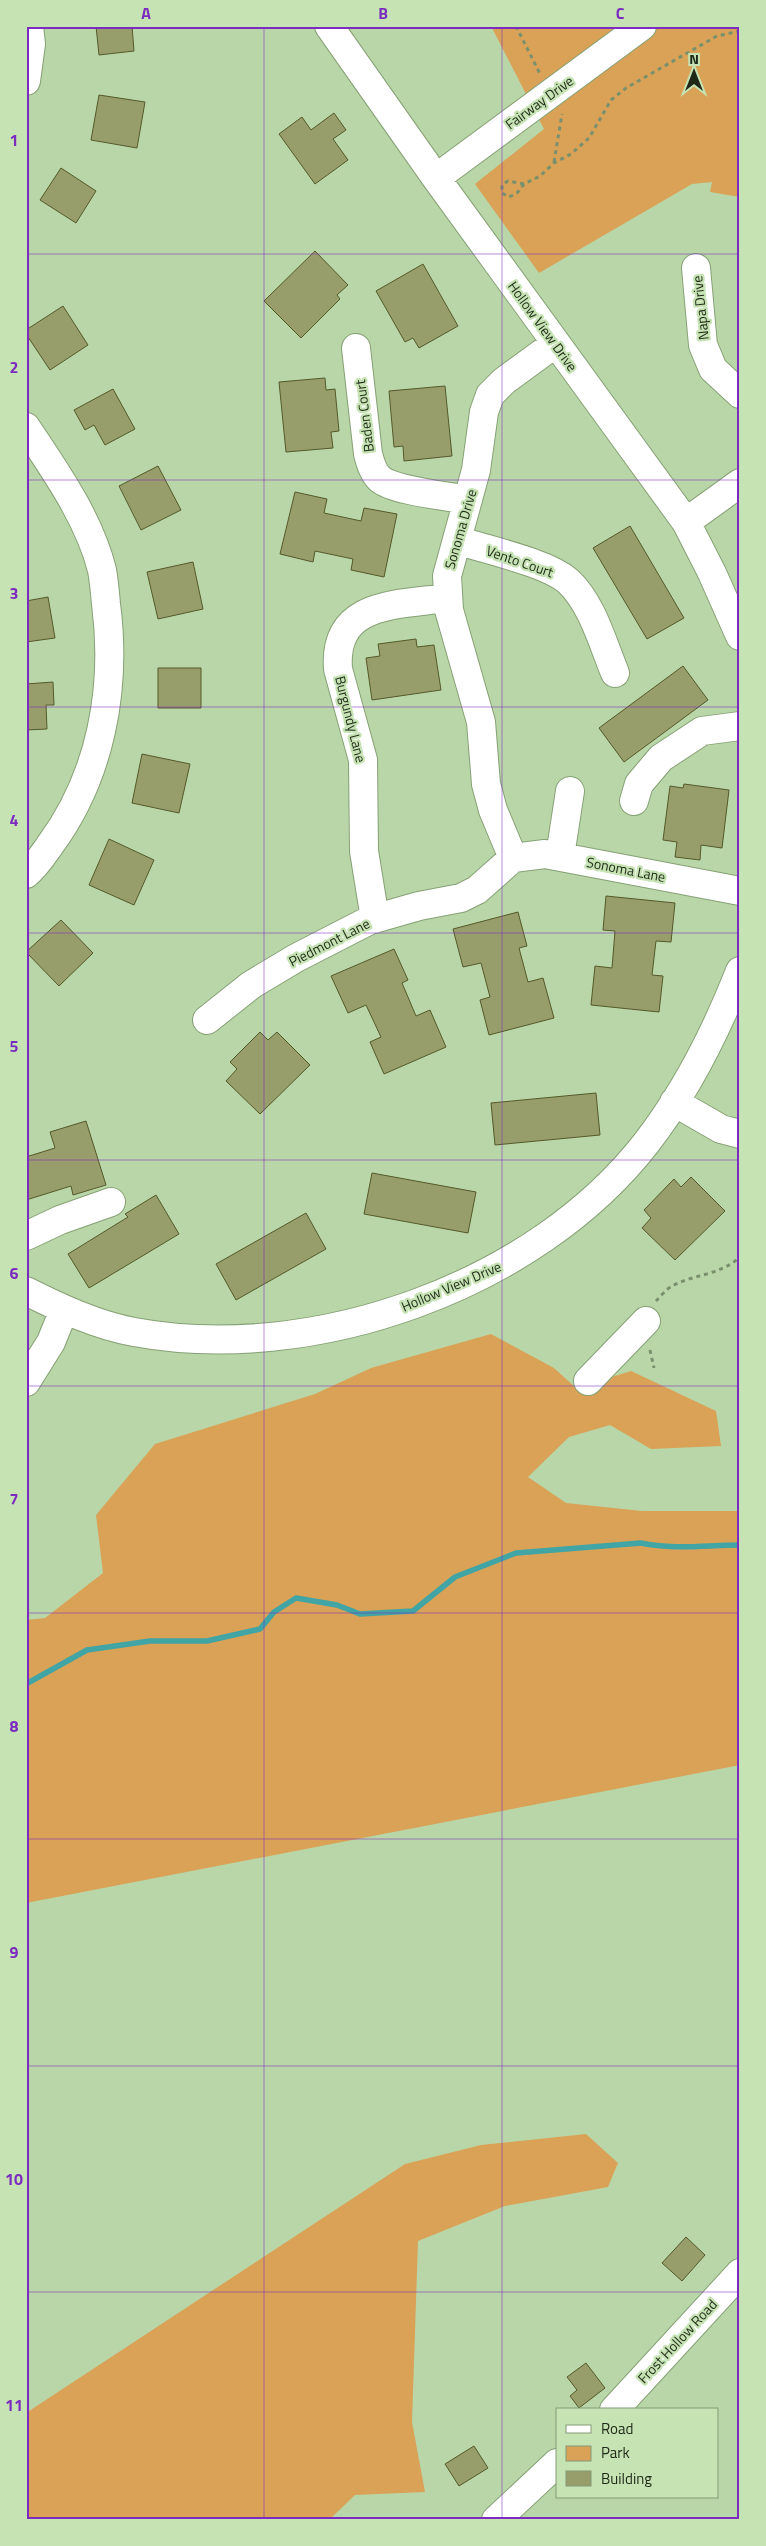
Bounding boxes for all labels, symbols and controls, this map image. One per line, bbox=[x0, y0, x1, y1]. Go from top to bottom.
text: A bbox=[141, 1, 151, 25]
text: B bbox=[378, 1, 388, 25]
text: C bbox=[616, 1, 625, 25]
north arrow bbox=[668, 48, 718, 98]
text: N bbox=[689, 48, 699, 69]
street label: Fairway Drive bbox=[501, 70, 577, 134]
text: 1 bbox=[10, 128, 18, 152]
street label: Napa Drive bbox=[686, 275, 714, 341]
street label: Hollow View Drive bbox=[503, 277, 583, 375]
text: 2 bbox=[10, 355, 18, 379]
street label: Baden Court bbox=[349, 379, 379, 453]
street label: Sonoma Drive bbox=[439, 487, 481, 571]
street label: Vento Court bbox=[484, 540, 556, 582]
text: 3 bbox=[10, 581, 18, 605]
street label: Burgundy Lane bbox=[330, 674, 372, 764]
text: 4 bbox=[10, 808, 19, 832]
street label: Sonoma Lane bbox=[585, 851, 667, 887]
street label: Piedmont Lane bbox=[285, 913, 373, 971]
text: 5 bbox=[10, 1034, 19, 1058]
street label: Hollow View Drive bbox=[398, 1255, 504, 1317]
text: 6 bbox=[10, 1261, 19, 1285]
text: 7 bbox=[10, 1487, 18, 1511]
text: 8 bbox=[10, 1714, 19, 1738]
text: 9 bbox=[10, 1940, 19, 1964]
text: 10 bbox=[5, 2167, 23, 2191]
street label: Frost Hollow Road bbox=[632, 2294, 722, 2388]
text: 11 bbox=[5, 2393, 23, 2417]
legend bbox=[556, 2408, 718, 2498]
text: Road bbox=[601, 2417, 633, 2440]
text: Park bbox=[601, 2441, 630, 2464]
text: Building bbox=[601, 2467, 652, 2490]

